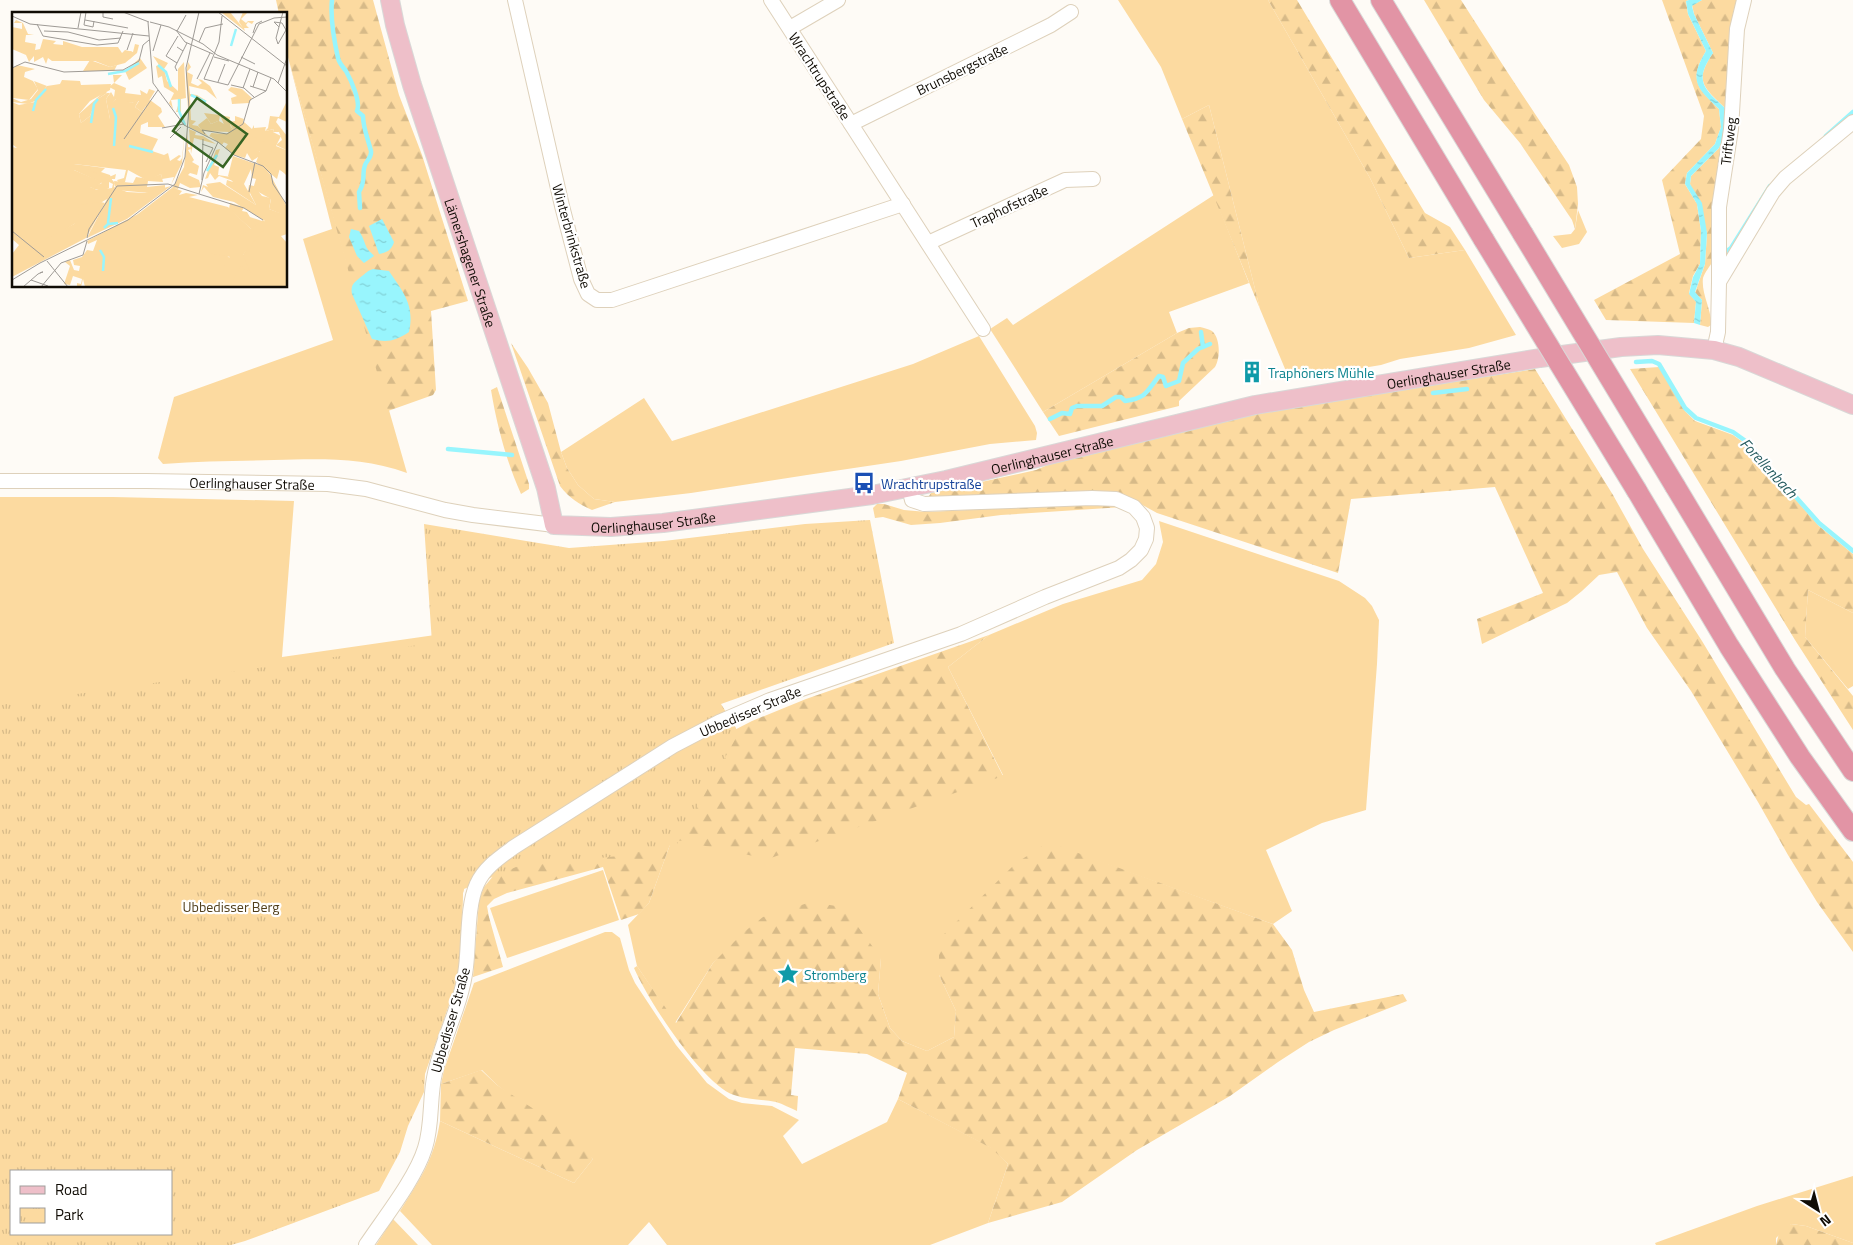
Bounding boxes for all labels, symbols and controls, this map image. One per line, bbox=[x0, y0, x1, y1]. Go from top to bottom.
inset map bbox=[12, 12, 288, 288]
street label: Wrachtrupstraße bbox=[784, 28, 856, 124]
street label: Brunsbergstraße bbox=[913, 38, 1011, 100]
street label: Triftweg bbox=[1715, 116, 1741, 166]
street label: Traphofstraße bbox=[967, 179, 1051, 233]
street label: Winterbrinkstraße bbox=[547, 181, 597, 291]
street label: Lämershagener Straße bbox=[440, 195, 502, 330]
street label: Oerlinghauser Straße bbox=[1385, 353, 1512, 394]
building icon: Traphöners Mühle bbox=[1239, 359, 1265, 385]
place label: Traphöners Mühle bbox=[1268, 362, 1374, 383]
street label: Oerlinghauser Straße bbox=[989, 429, 1115, 479]
water label: Forellenbach bbox=[1735, 433, 1803, 504]
bus stop icon: Wrachtrupstraße bbox=[851, 470, 877, 496]
street label: Oerlinghauser Straße bbox=[189, 471, 315, 494]
place label: Wrachtrupstraße bbox=[881, 473, 982, 494]
street label: Oerlinghauser Straße bbox=[591, 506, 717, 538]
street label: Ubbedisser Straße bbox=[696, 680, 804, 742]
park label: Ubbedisser Berg bbox=[183, 896, 279, 917]
place icon: Stromberg bbox=[775, 961, 801, 987]
place label: Stromberg bbox=[804, 964, 867, 985]
street label: Ubbedisser Straße bbox=[425, 965, 475, 1075]
legend bbox=[10, 1170, 172, 1235]
text: Road bbox=[55, 1178, 87, 1201]
north arrow bbox=[1793, 1185, 1843, 1235]
text: Park bbox=[55, 1203, 84, 1226]
text: N bbox=[1816, 1210, 1836, 1232]

